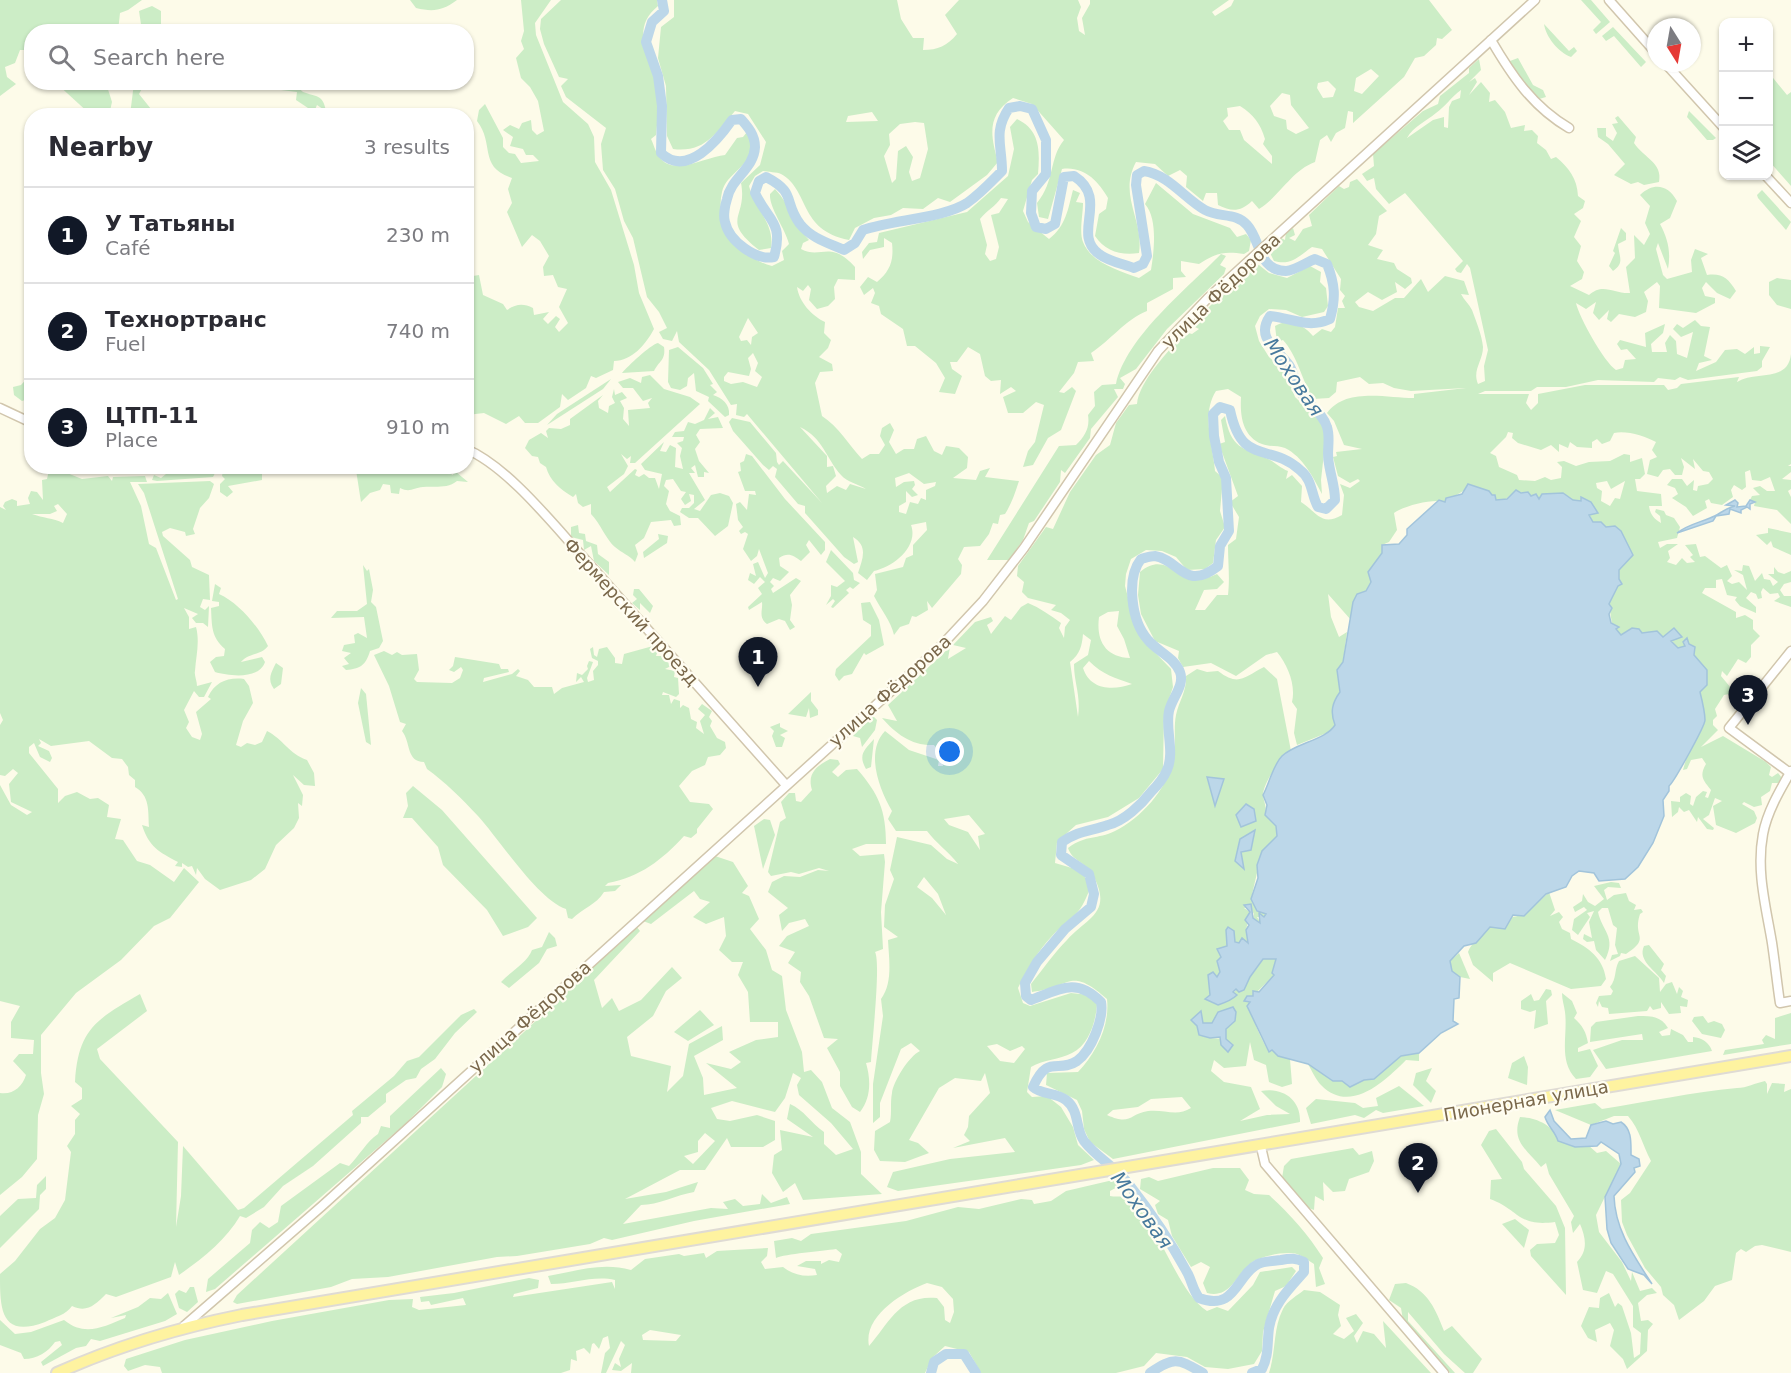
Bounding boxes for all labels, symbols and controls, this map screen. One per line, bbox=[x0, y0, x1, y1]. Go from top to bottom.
north arrow bbox=[1647, 18, 1701, 72]
map controls bbox=[1719, 18, 1773, 180]
button: + bbox=[1719, 18, 1773, 72]
search box bbox=[24, 24, 474, 90]
icon: search bbox=[45, 41, 78, 74]
text: Search here bbox=[93, 45, 225, 70]
button: − bbox=[1719, 72, 1773, 126]
button: layers bbox=[1719, 126, 1773, 180]
text: Nearby bbox=[48, 132, 153, 162]
text: 3 results bbox=[364, 135, 450, 159]
text: У Татьяны bbox=[105, 211, 235, 236]
text: 1 bbox=[61, 223, 74, 247]
text: 230 m bbox=[386, 223, 450, 247]
street label: улица Фёдорова bbox=[1157, 229, 1284, 353]
text: Café bbox=[105, 236, 151, 260]
text: Технортранс bbox=[105, 307, 267, 332]
text: 2 bbox=[61, 319, 74, 343]
text: 740 m bbox=[386, 319, 450, 343]
text: Fuel bbox=[105, 332, 146, 356]
water label: Моховая bbox=[1259, 333, 1329, 421]
text: ЦТП-11 bbox=[105, 403, 199, 428]
text: 3 bbox=[61, 415, 74, 439]
text: 910 m bbox=[386, 415, 450, 439]
text: Place bbox=[105, 428, 158, 452]
street label: Фермерский проезд bbox=[560, 534, 703, 690]
street label: улица Фёдорова bbox=[824, 630, 955, 751]
pin: 1 bbox=[738, 638, 777, 687]
pin: 3 bbox=[1728, 676, 1768, 725]
your location bbox=[935, 737, 964, 766]
street label: улица Фёдорова bbox=[464, 956, 595, 1077]
street label: Пионерная улица bbox=[1442, 1076, 1610, 1125]
pin: 2 bbox=[1398, 1144, 1438, 1193]
water label: Моховая bbox=[1106, 1167, 1178, 1253]

